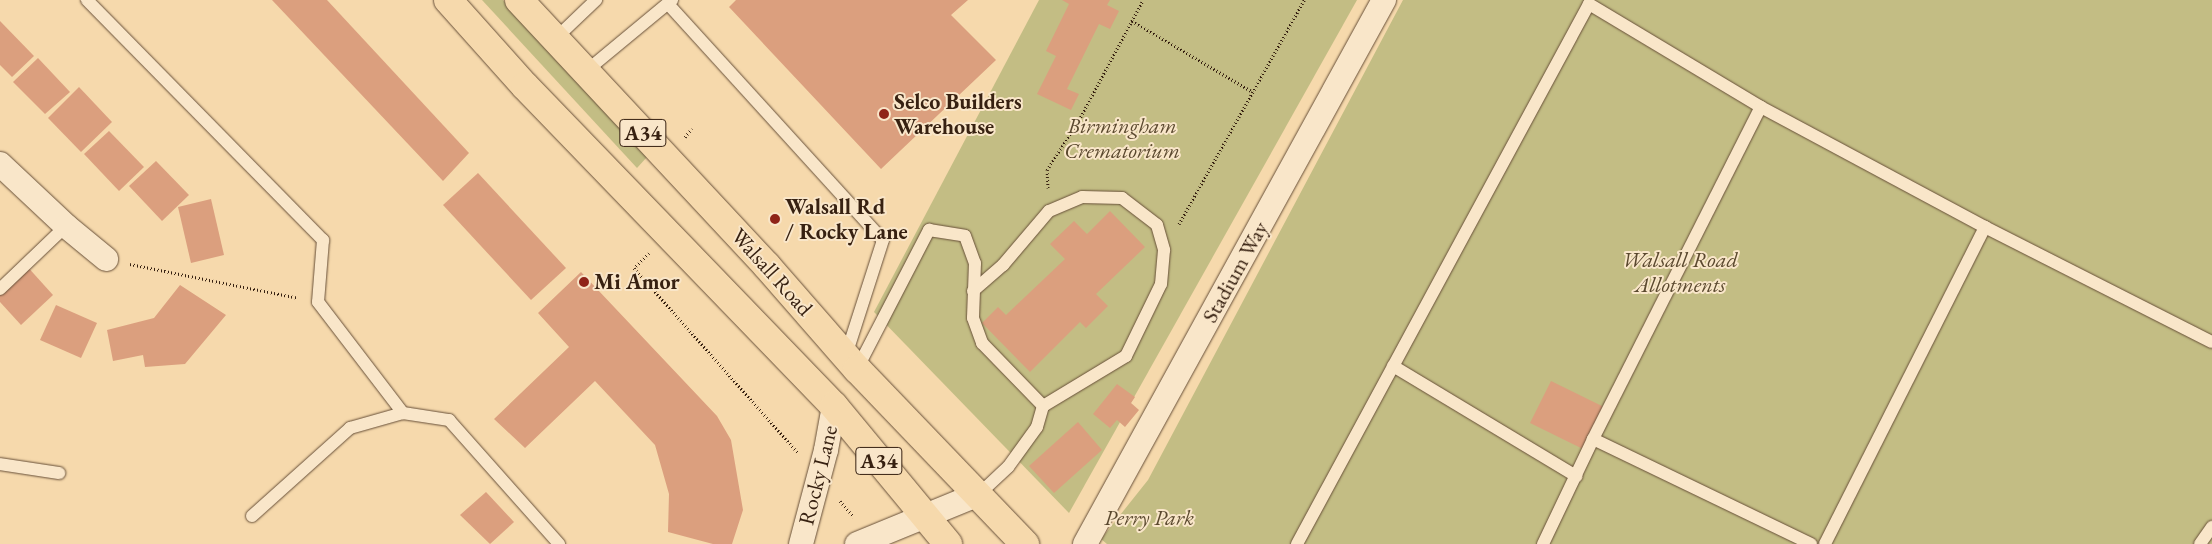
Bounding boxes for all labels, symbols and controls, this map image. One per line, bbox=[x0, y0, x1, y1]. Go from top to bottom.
place label: Selco Builders Warehouse bbox=[894, 88, 1022, 140]
marker: Selco Builders Warehouse bbox=[878, 108, 890, 120]
park label: Birmingham Crematorium bbox=[1064, 112, 1180, 164]
road number: A34 bbox=[619, 115, 667, 152]
place label: Walsall Rd / Rocky Lane bbox=[785, 193, 908, 245]
marker: Walsall Rd / Rocky Lane bbox=[769, 213, 781, 225]
street label: Stadium Way bbox=[1196, 217, 1274, 327]
street label: Walsall Road bbox=[726, 223, 818, 321]
park label: Walsall Road Allotments bbox=[1622, 246, 1738, 298]
place label: Mi Amor bbox=[594, 269, 680, 295]
marker: Mi Amor bbox=[578, 276, 590, 288]
street label: Rocky Lane bbox=[793, 422, 843, 528]
road number: A34 bbox=[855, 442, 903, 480]
park label: Perry Park bbox=[1104, 505, 1194, 531]

